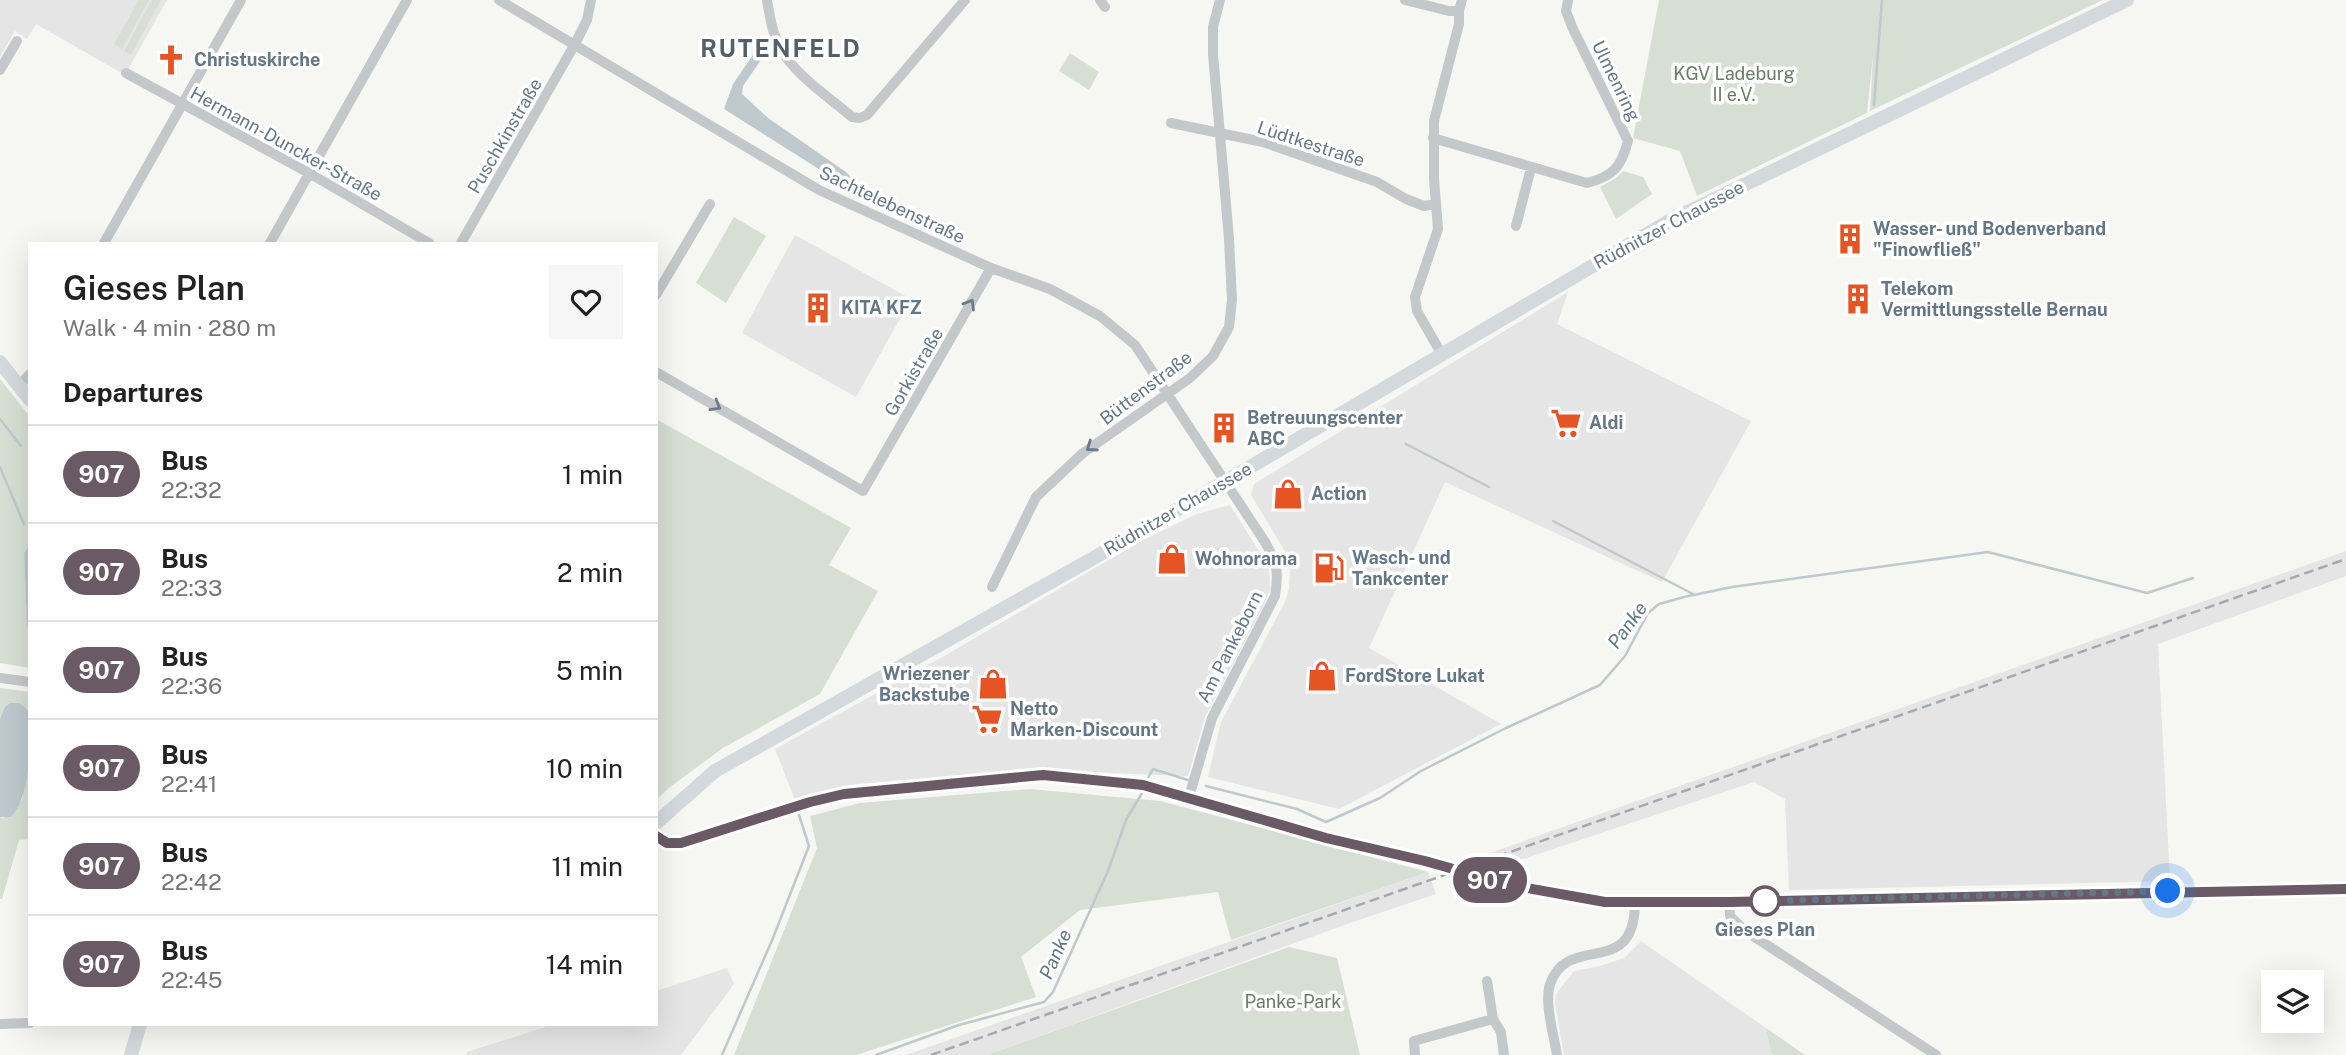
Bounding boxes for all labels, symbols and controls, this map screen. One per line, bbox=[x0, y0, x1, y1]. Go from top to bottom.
district label: RUTENFELD bbox=[700, 34, 862, 62]
street label: Ulmenring bbox=[1588, 37, 1645, 125]
church icon: Christuskirche bbox=[154, 43, 188, 77]
place label: Christuskirche bbox=[194, 49, 320, 70]
park label: KGV Ladeburg II e.V. bbox=[1673, 63, 1795, 105]
street label: Puschkinstraße bbox=[463, 74, 546, 197]
street label: Hermann-Duncker-Straße bbox=[187, 82, 386, 205]
street label: Lüdtkestraße bbox=[1255, 116, 1368, 171]
street label: Sachtelebenstraße bbox=[816, 162, 968, 248]
street label: Rüdnitzer Chaussee bbox=[1590, 176, 1747, 273]
place label: Wasser- und Bodenverband "Finowfließ" bbox=[1873, 218, 2106, 260]
building icon: Wasser- und Bodenverband "Finowfließ" bbox=[1833, 222, 1867, 256]
button: heart bbox=[549, 265, 623, 339]
text: Gieses Plan bbox=[63, 269, 245, 307]
place label: Telekom Vermittlungsstelle Bernau bbox=[1881, 278, 2108, 320]
building icon: Telekom Vermittlungsstelle Bernau bbox=[1841, 282, 1875, 316]
building icon: KITA KFZ bbox=[801, 291, 835, 325]
place label: KITA KFZ bbox=[841, 297, 922, 318]
one-way arrow bbox=[962, 299, 975, 312]
text: Walk · 4 min · 280 m bbox=[63, 314, 276, 341]
street label: Gorkistraße bbox=[880, 324, 947, 420]
street label: Büttenstraße bbox=[1096, 346, 1196, 429]
text: Departures bbox=[63, 377, 203, 408]
one-way arrow bbox=[708, 398, 721, 411]
supermarket icon: Aldi bbox=[1549, 406, 1583, 440]
place label: Betreuungscenter ABC bbox=[1247, 407, 1404, 449]
building icon: Betreuungscenter ABC bbox=[1207, 411, 1241, 445]
place label: Aldi bbox=[1589, 412, 1623, 433]
one-way arrow bbox=[1086, 439, 1099, 451]
text: Bus bbox=[161, 445, 208, 476]
street label: Rüdnitzer Chaussee bbox=[1100, 458, 1255, 559]
text: 1 min bbox=[562, 459, 623, 490]
text: 907 bbox=[79, 460, 124, 488]
text: 22:32 bbox=[161, 476, 222, 503]
shop icon: Action bbox=[1271, 477, 1305, 511]
place label: Action bbox=[1311, 483, 1367, 504]
shop icon: Wohnorama bbox=[1155, 542, 1189, 576]
text: Bus bbox=[161, 543, 208, 574]
place label: Wasch- und Tankcenter bbox=[1352, 547, 1451, 589]
place label: Wohnorama bbox=[1195, 548, 1297, 569]
fuel station icon: Wasch- und Tankcenter bbox=[1312, 551, 1346, 585]
text: 2 min bbox=[557, 557, 623, 588]
text: 907 bbox=[79, 558, 124, 586]
text: 22:33 bbox=[161, 574, 222, 601]
street label: Am Pankeborn bbox=[1192, 587, 1267, 706]
water label: Panke bbox=[1603, 597, 1651, 653]
text: Bus bbox=[161, 641, 208, 672]
text: 5 min bbox=[556, 655, 623, 686]
text: 907 bbox=[79, 656, 124, 684]
shop icon: FordStore Lukat bbox=[1305, 659, 1339, 693]
place label: Wriezener Backstube bbox=[879, 663, 971, 705]
place label: FordStore Lukat bbox=[1345, 665, 1485, 686]
shop icon: Wriezener Backstube bbox=[976, 667, 1010, 701]
text: 22:36 bbox=[161, 672, 222, 699]
place label: Netto Marken-Discount bbox=[1010, 698, 1158, 740]
supermarket icon: Netto Marken-Discount bbox=[970, 702, 1004, 736]
text: Bus bbox=[161, 739, 208, 770]
text: 10 min bbox=[546, 753, 623, 784]
text: 907 bbox=[79, 754, 124, 782]
text: 22:41 bbox=[161, 770, 217, 797]
text: Bus bbox=[161, 837, 208, 868]
text: 11 min bbox=[551, 851, 623, 882]
text: 907 bbox=[79, 852, 124, 880]
line badge: 907 bbox=[1450, 857, 1530, 903]
text: 907 bbox=[1467, 866, 1513, 894]
text: 22:42 bbox=[161, 868, 222, 895]
your location bbox=[2150, 873, 2185, 908]
marker: Gieses Plan bbox=[1750, 886, 1780, 916]
place label: Gieses Plan bbox=[1715, 919, 1815, 940]
water label: Panke bbox=[1034, 926, 1076, 982]
text: Bus bbox=[161, 935, 208, 966]
text: 14 min bbox=[546, 949, 623, 980]
text: 907 bbox=[79, 950, 124, 978]
text: 22:45 bbox=[161, 966, 222, 993]
map controls bbox=[2261, 970, 2324, 1033]
button: layers bbox=[2261, 970, 2324, 1033]
park label: Panke-Park bbox=[1245, 991, 1341, 1012]

